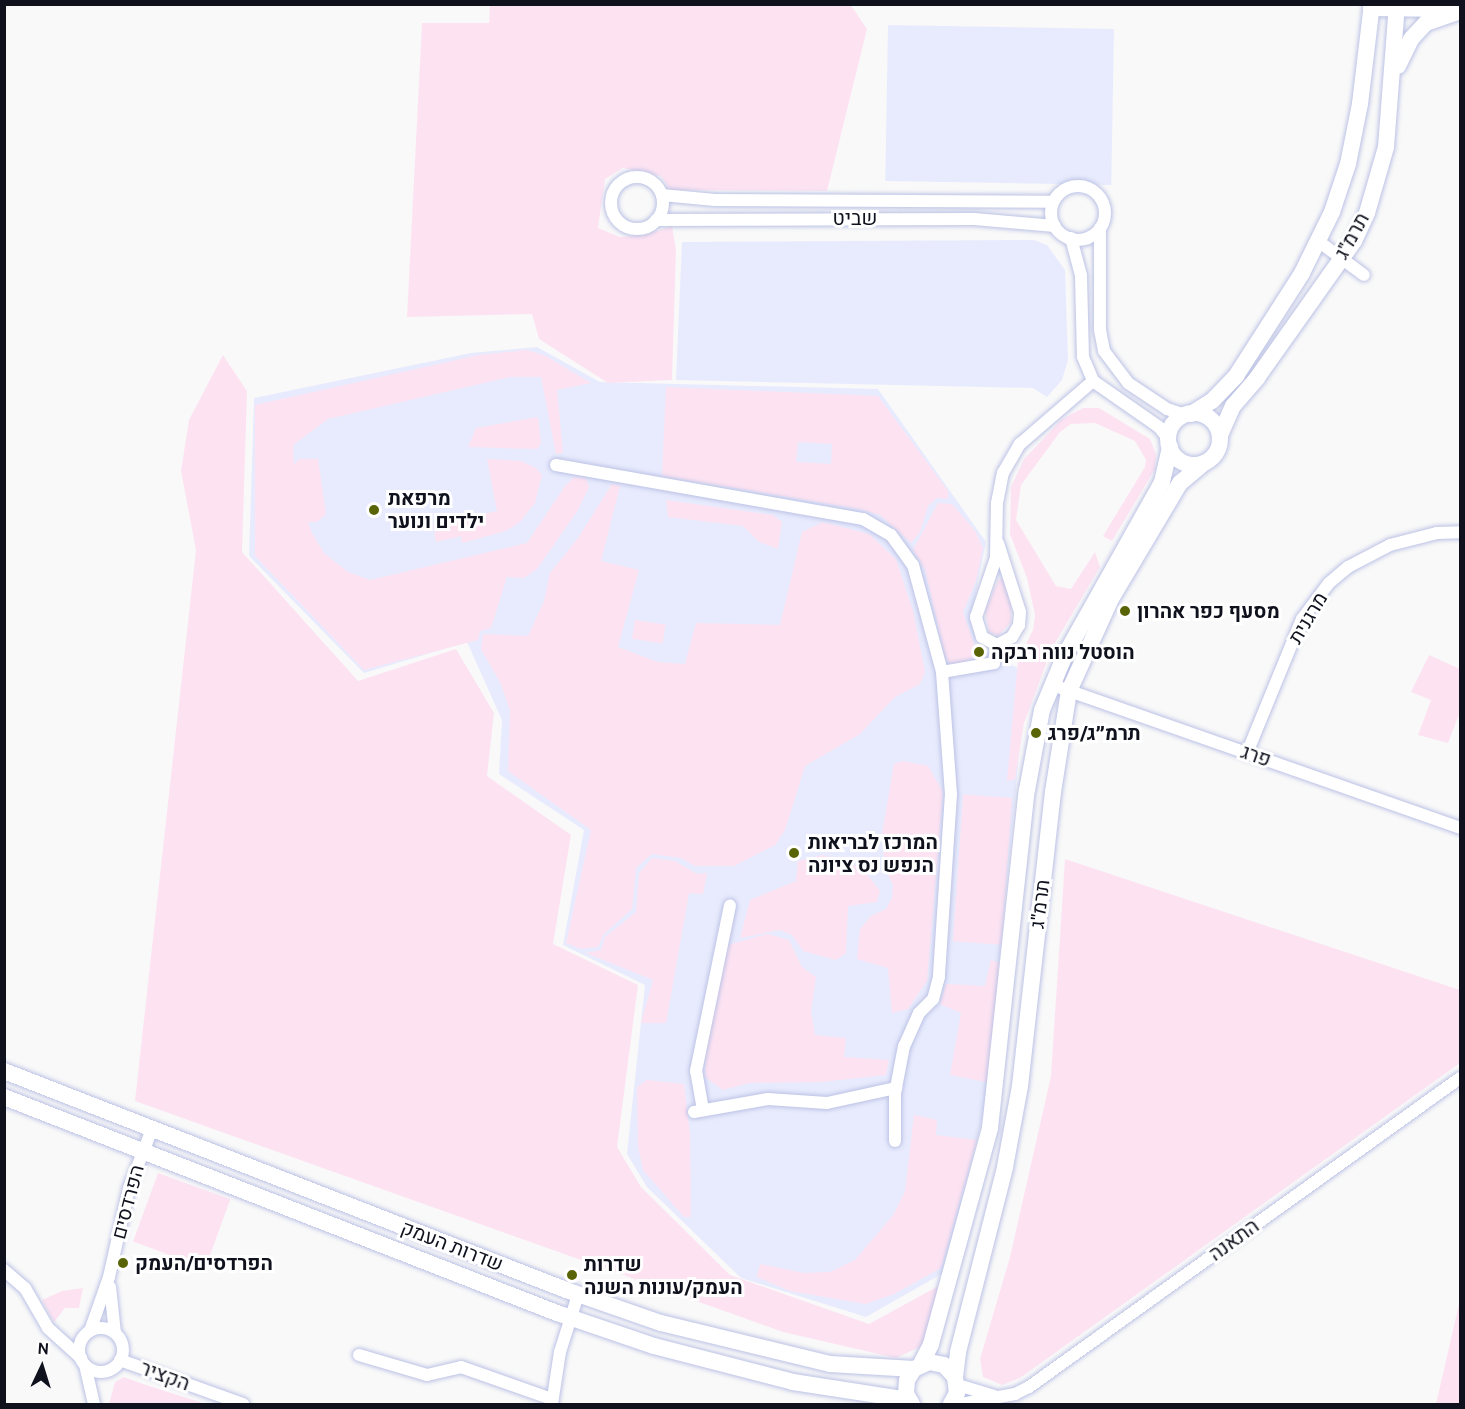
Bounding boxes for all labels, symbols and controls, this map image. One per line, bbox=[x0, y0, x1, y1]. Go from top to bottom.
street label: שביט bbox=[833, 206, 877, 230]
street label: תרמ"ג bbox=[1330, 209, 1374, 263]
place label: מרפאת ילדים ונוער bbox=[388, 486, 484, 533]
marker: מרפאת ילדים ונוער bbox=[365, 501, 383, 519]
street label: מרגנית bbox=[1283, 588, 1333, 648]
place label: מסעף כפר אהרון bbox=[1137, 599, 1280, 623]
marker: מסעף כפר אהרון bbox=[1118, 604, 1132, 618]
place label: הוסטל נווה רבקה bbox=[991, 640, 1135, 664]
marker: הוסטל נווה רבקה bbox=[972, 645, 986, 659]
place label: תרמ״ג/פרג bbox=[1048, 721, 1141, 745]
marker: תרמ״ג/פרג bbox=[1029, 726, 1043, 740]
street label: פרג bbox=[1238, 740, 1274, 772]
place label: המרכז לבריאות הנפש נס ציונה bbox=[808, 830, 938, 877]
marker: המרכז לבריאות הנפש נס ציונה bbox=[785, 844, 803, 862]
street label: תרמ"ג bbox=[1025, 878, 1055, 930]
street label: הפרדסים bbox=[107, 1162, 149, 1242]
street label: התאנה bbox=[1204, 1214, 1264, 1266]
street label: שדרות העמק bbox=[398, 1216, 506, 1276]
place label: הפרדסים/העמק bbox=[135, 1251, 273, 1275]
place label: שדרות העמק/עונות השנה bbox=[584, 1252, 743, 1299]
marker: הפרדסים/העמק bbox=[116, 1256, 130, 1270]
marker: שדרות העמק/עונות השנה bbox=[565, 1268, 579, 1282]
north arrow bbox=[12, 1337, 72, 1397]
text: N bbox=[37, 1339, 50, 1358]
street label: הקציר bbox=[137, 1356, 193, 1396]

